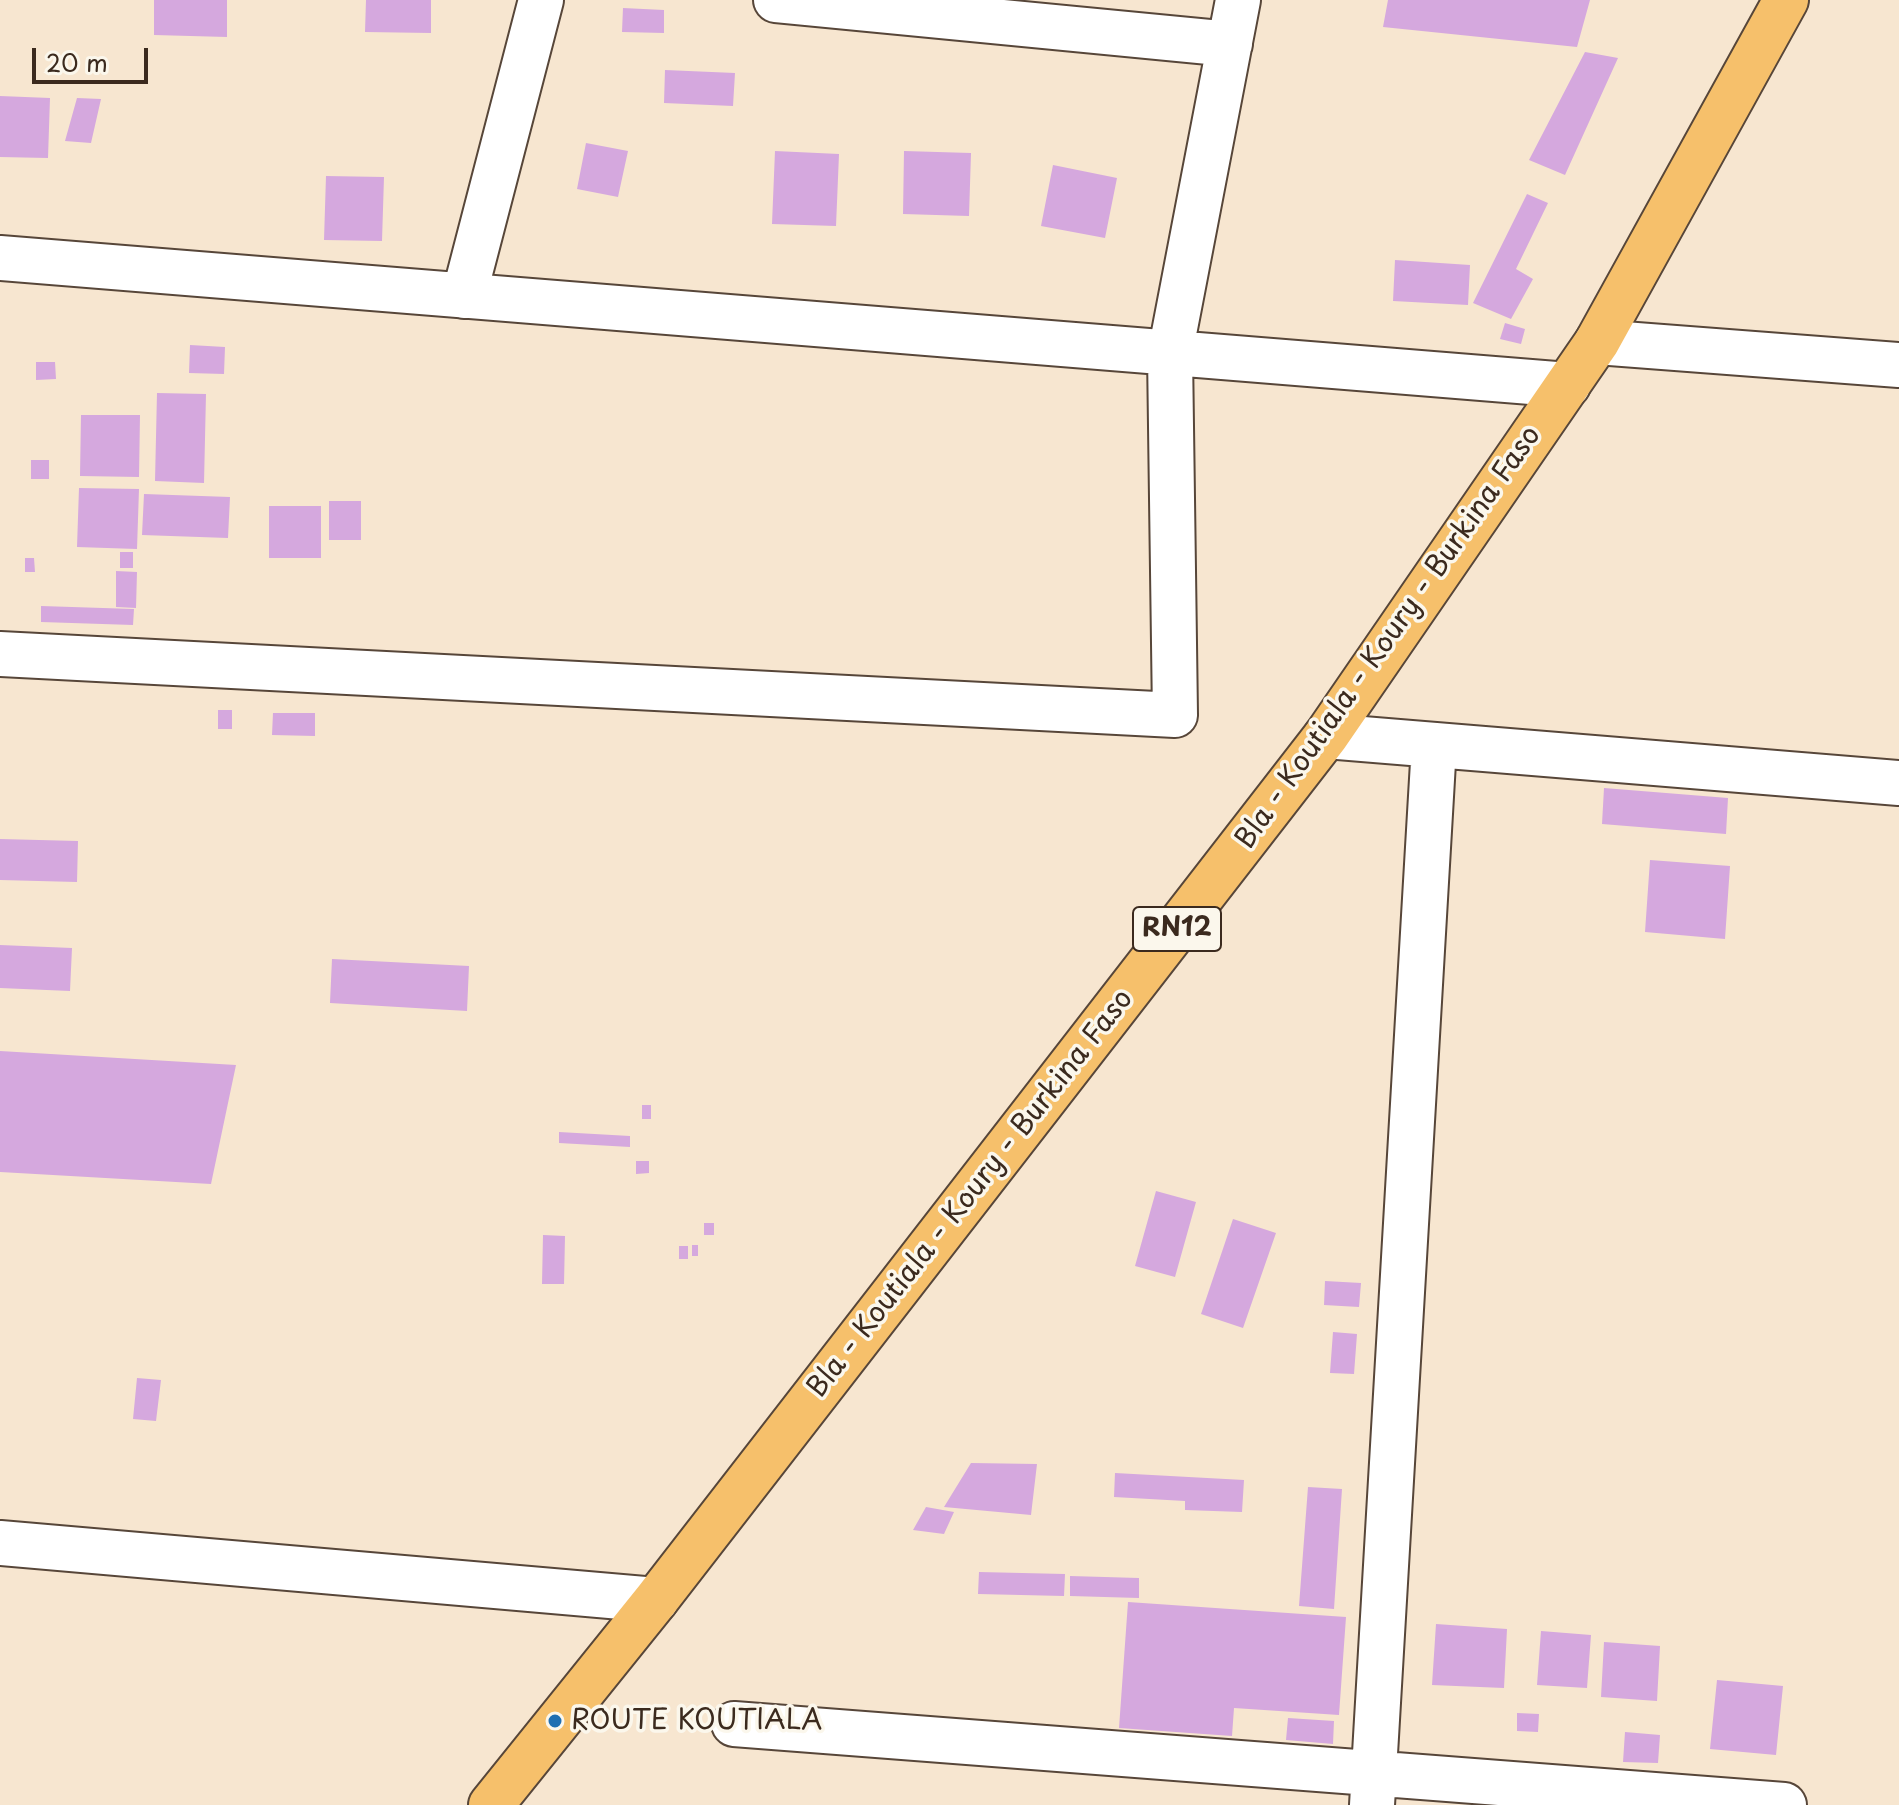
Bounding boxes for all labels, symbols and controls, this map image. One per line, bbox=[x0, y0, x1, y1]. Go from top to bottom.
scale bar bbox=[36, 32, 152, 82]
text: 20 m bbox=[46, 44, 108, 80]
street label: Bla - Koutiala - Koury - Burkina Faso bbox=[1229, 420, 1549, 856]
road number: RN12 bbox=[1133, 907, 1221, 951]
street label: Bla - Koutiala - Koury - Burkina Faso bbox=[801, 983, 1141, 1405]
place label: ROUTE KOUTIALA bbox=[571, 1704, 822, 1738]
marker: ROUTE KOUTIALA bbox=[546, 1712, 564, 1730]

